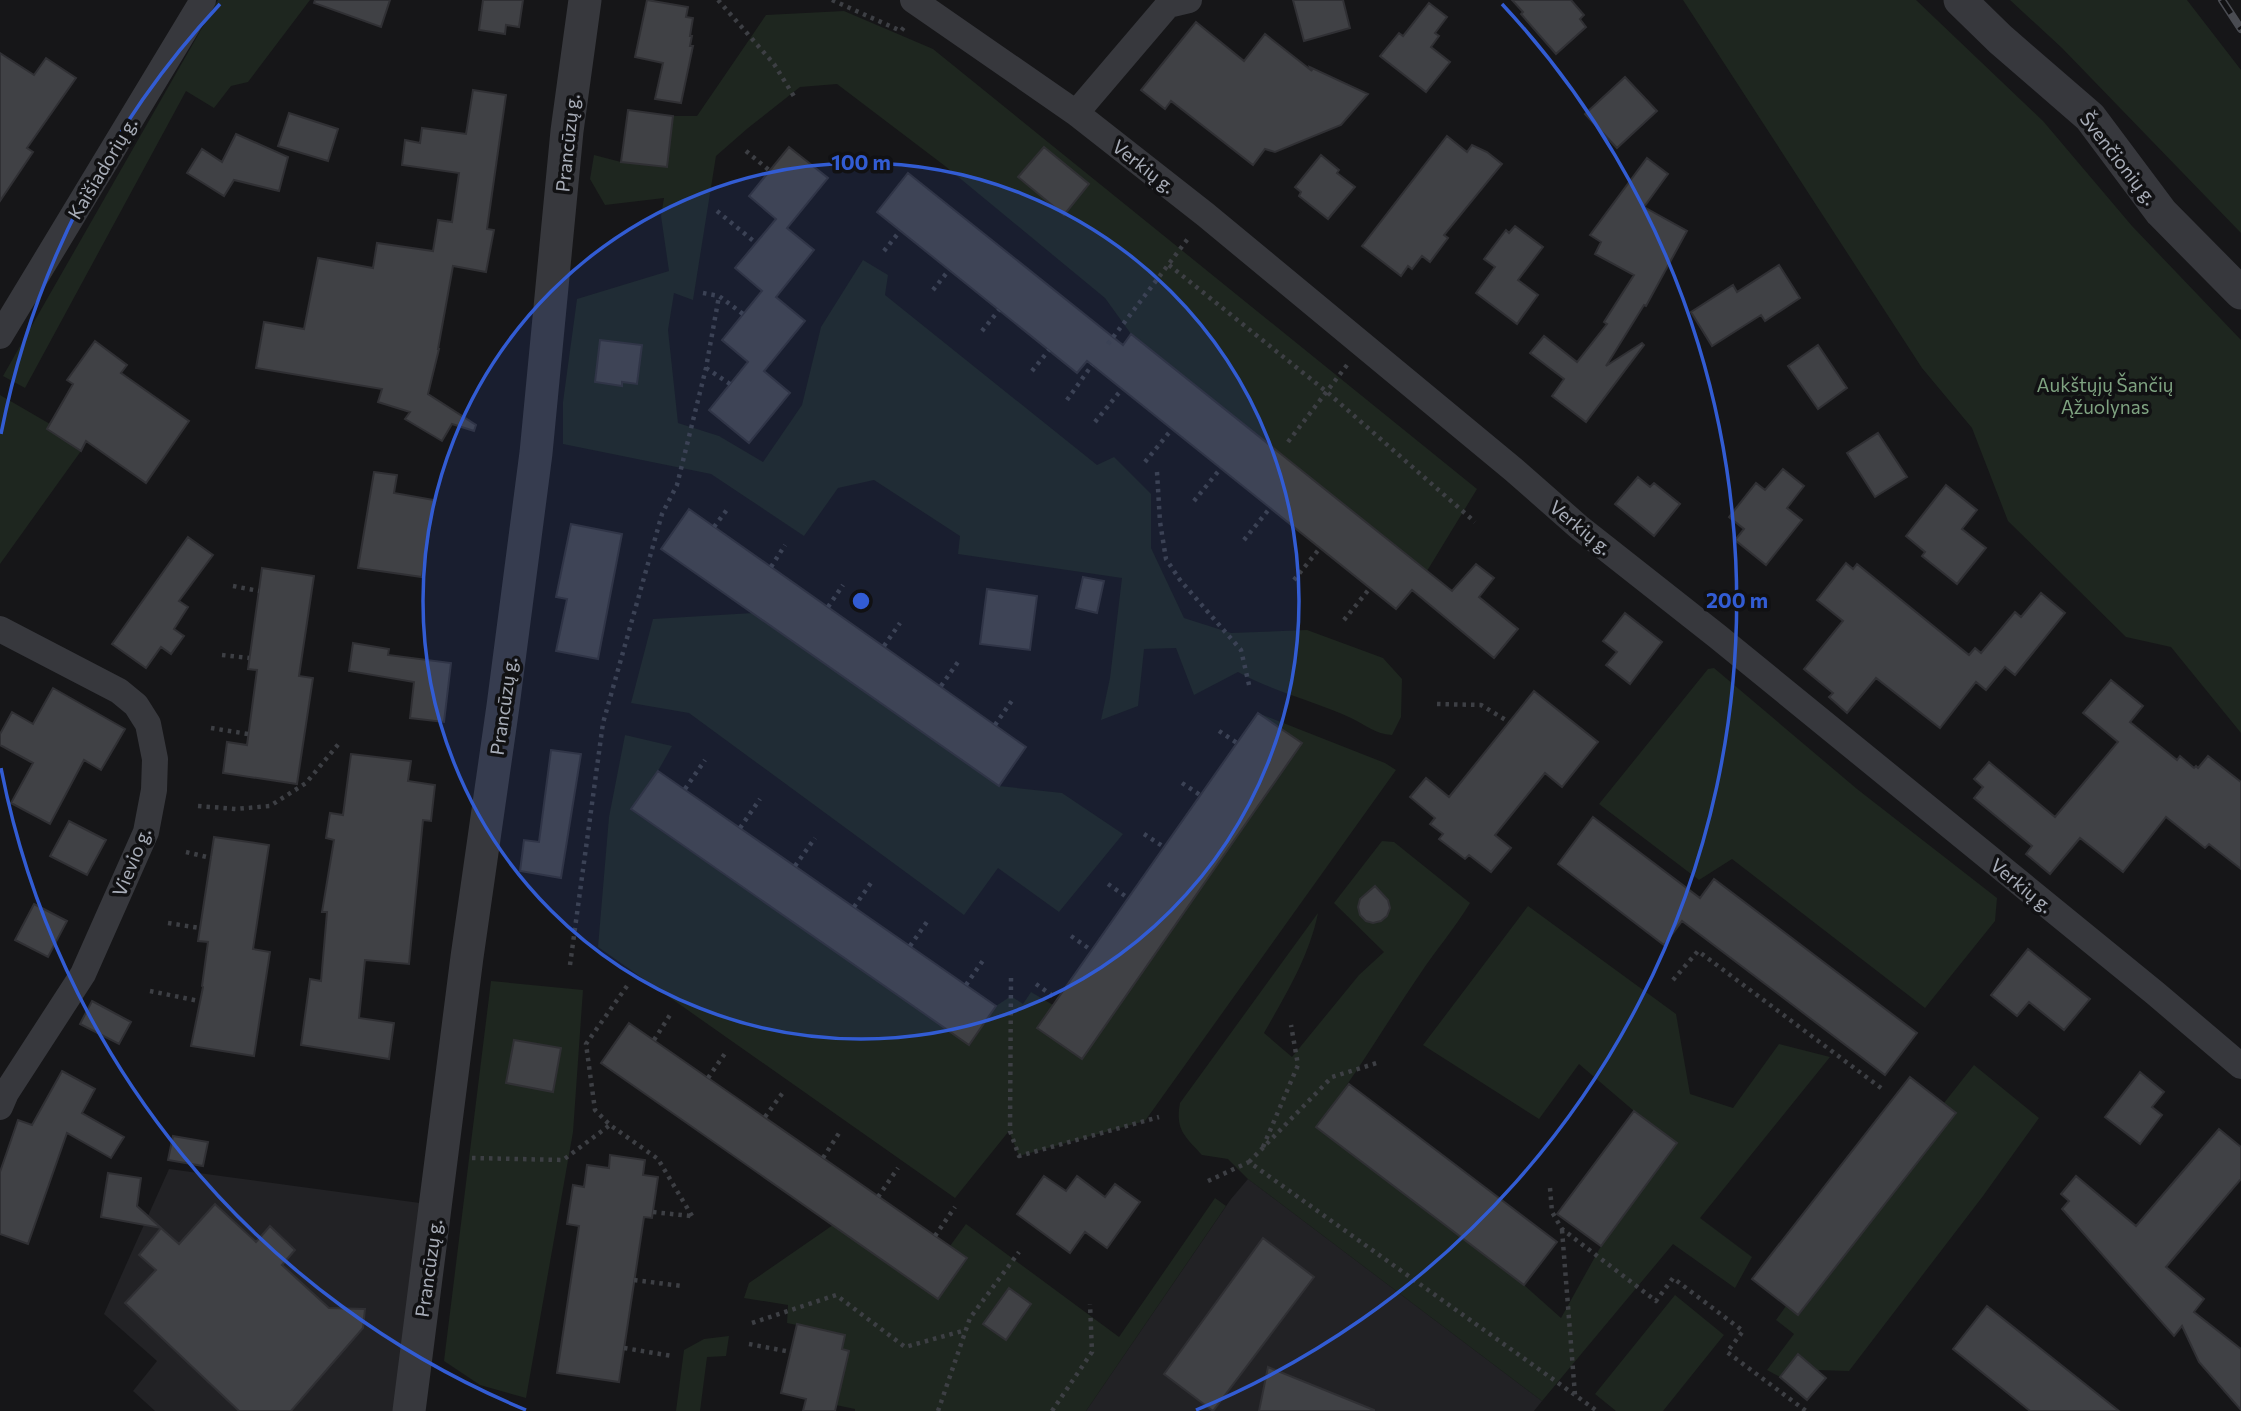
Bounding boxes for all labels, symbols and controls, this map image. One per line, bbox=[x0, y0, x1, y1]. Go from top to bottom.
street label: Prancūzų g. bbox=[550, 93, 584, 193]
street label: Švenčionių g. bbox=[2076, 106, 2163, 209]
street label: Kaišiadorių g. bbox=[63, 113, 141, 223]
street label: Verkių g. bbox=[1108, 134, 1180, 198]
text: 100 m bbox=[831, 149, 891, 174]
park label: Aukštųjų Šančių Ąžuolynas bbox=[2037, 372, 2173, 418]
street label: Verkių g. bbox=[1545, 495, 1617, 559]
text: 200 m bbox=[1706, 587, 1768, 612]
centre of rings bbox=[849, 589, 873, 613]
street label: Prancūzų g. bbox=[485, 656, 521, 756]
street label: Vievio g. bbox=[107, 824, 155, 900]
street label: Verkių g. bbox=[1986, 853, 2058, 917]
street label: Prancūzų g. bbox=[410, 1218, 446, 1318]

